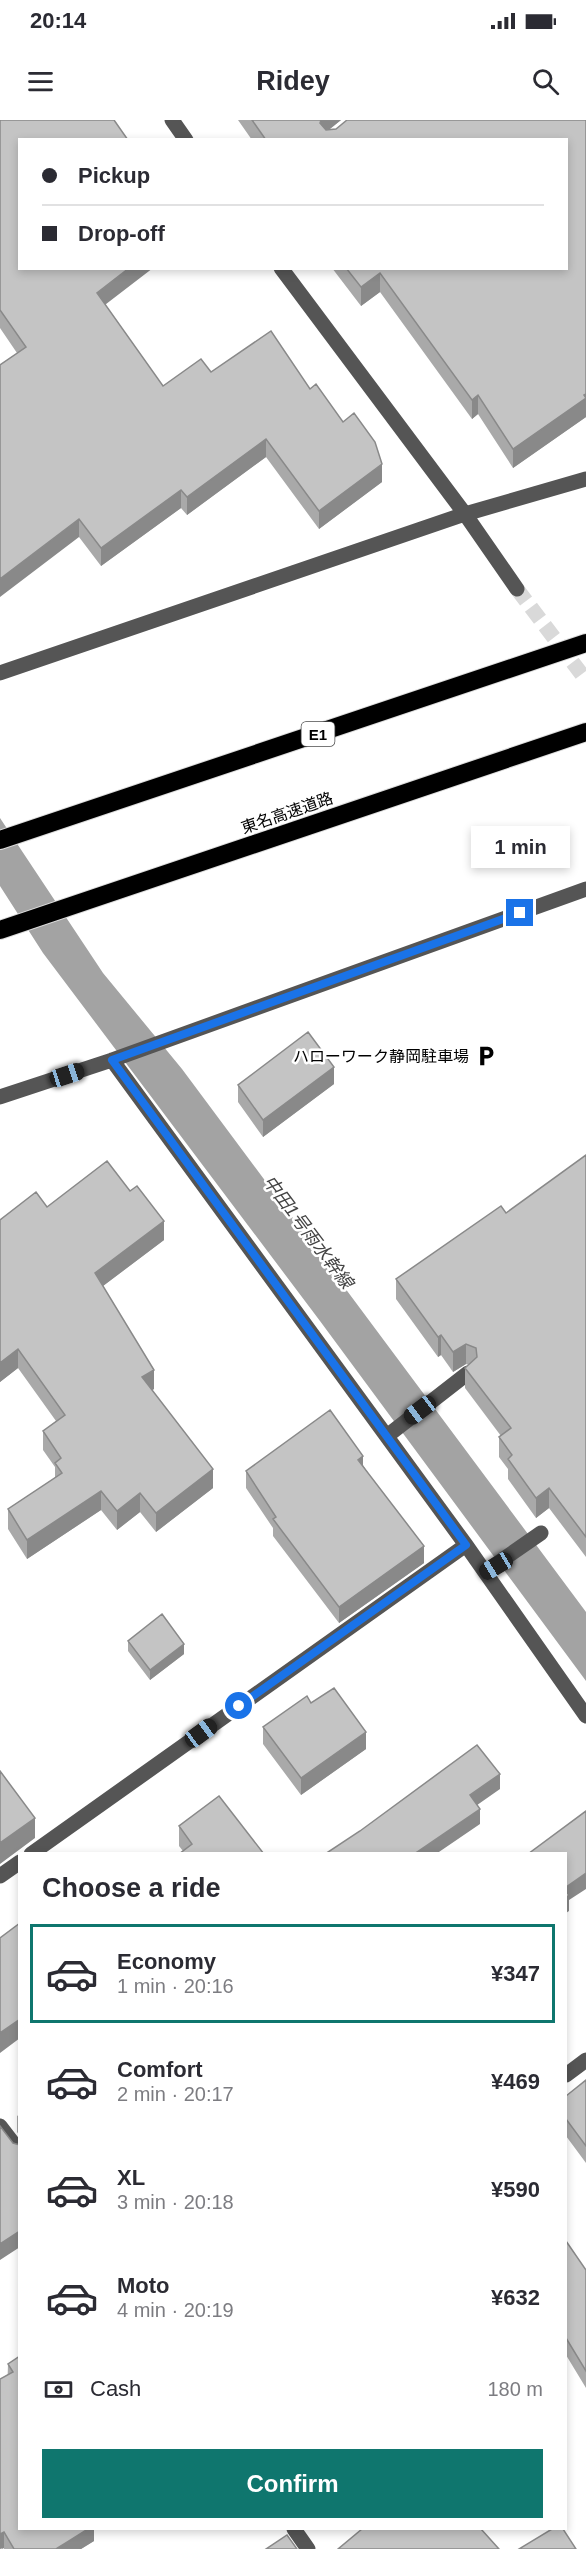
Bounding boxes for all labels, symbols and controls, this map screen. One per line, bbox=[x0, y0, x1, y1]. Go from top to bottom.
text: 20:14 bbox=[30, 8, 86, 33]
icon: menu bbox=[24, 65, 57, 98]
icon: search bbox=[529, 65, 562, 98]
text: Ridey bbox=[256, 66, 330, 96]
text: Pickup bbox=[78, 163, 150, 188]
text: Drop-off bbox=[78, 221, 165, 246]
road number: E1 bbox=[302, 722, 334, 746]
street label: 東名高速道路 bbox=[239, 789, 335, 837]
callout: 1 min bbox=[470, 826, 570, 868]
text: 1 min bbox=[494, 836, 547, 858]
route end bbox=[506, 899, 533, 926]
parking icon: ハローワーク静岡駐車場 bbox=[474, 1044, 498, 1068]
place label: ハローワーク静岡駐車場 bbox=[293, 1048, 469, 1065]
car bbox=[47, 1061, 87, 1089]
water label: 中田1号雨水幹線 bbox=[259, 1172, 358, 1294]
car bbox=[400, 1392, 440, 1428]
car bbox=[476, 1549, 516, 1583]
route start bbox=[225, 1692, 252, 1719]
car bbox=[181, 1715, 221, 1751]
text: Choose a ride bbox=[42, 1873, 221, 1903]
icon: car bbox=[45, 1947, 99, 2001]
text: Economy bbox=[117, 1949, 216, 1974]
text: ¥347 bbox=[491, 1961, 540, 1986]
text: 1 min · 20:16 bbox=[117, 1975, 234, 1997]
icon: car bbox=[45, 2055, 99, 2109]
text: Comfort bbox=[117, 2057, 203, 2082]
text: ¥469 bbox=[491, 2069, 540, 2094]
text: 2 min · 20:17 bbox=[117, 2083, 234, 2105]
icon: car bbox=[45, 2163, 99, 2217]
text: XL bbox=[117, 2165, 145, 2190]
text: ¥590 bbox=[491, 2177, 540, 2202]
text: 3 min · 20:18 bbox=[117, 2191, 234, 2213]
icon: car bbox=[45, 2271, 99, 2325]
text: Moto bbox=[117, 2273, 170, 2298]
text: ¥632 bbox=[491, 2285, 540, 2310]
text: 4 min · 20:19 bbox=[117, 2299, 234, 2321]
icon: cash bbox=[42, 2373, 75, 2406]
text: Cash bbox=[90, 2376, 141, 2401]
text: 180 m bbox=[487, 2378, 543, 2400]
button: Confirm bbox=[42, 2449, 543, 2518]

